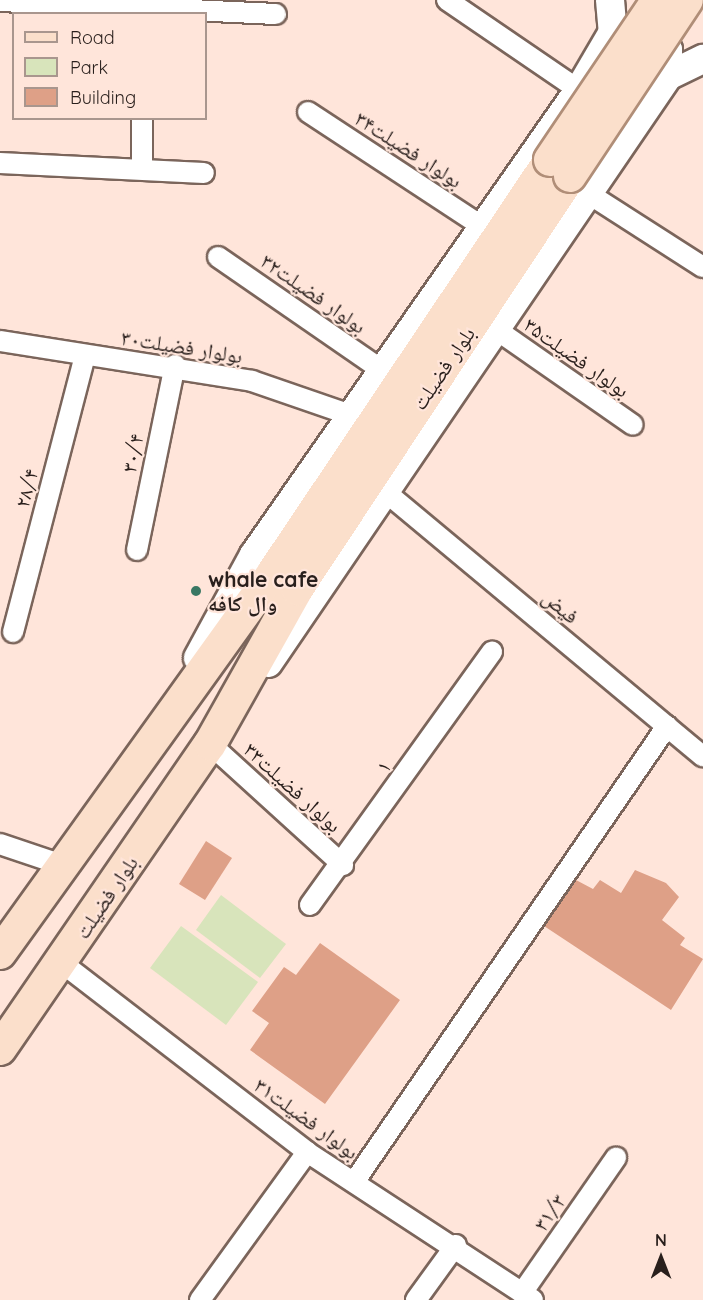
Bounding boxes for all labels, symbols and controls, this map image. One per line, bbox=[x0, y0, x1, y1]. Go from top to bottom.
legend bbox=[12, 12, 207, 120]
text: Road bbox=[70, 26, 115, 49]
text: Park bbox=[70, 56, 108, 79]
text: Building bbox=[70, 86, 136, 109]
street label: بولوار فضیلت۳۴ bbox=[351, 105, 467, 193]
street label: بولوار فضیلت۳۲ bbox=[257, 248, 371, 338]
street label: بولوار فضیلت۳۵ bbox=[520, 312, 634, 402]
street label: بلوار فضیلت bbox=[406, 322, 480, 414]
street label: بولوار فضیلت۳۰ bbox=[119, 324, 245, 368]
street label: ۳۰/۴ bbox=[116, 431, 148, 475]
street label: ۲۸/۴ bbox=[9, 466, 43, 510]
place label: whale cafe وال کافه bbox=[208, 566, 318, 616]
marker: whale cafe وال کافه bbox=[189, 584, 203, 598]
street label: فیض bbox=[538, 584, 584, 628]
street label: بولوار فضیلت۳۳ bbox=[239, 737, 347, 837]
street label: ۱ bbox=[370, 755, 396, 777]
street label: بلوار فضیلت bbox=[69, 851, 143, 943]
street label: بولوار فضیلت۳۱ bbox=[250, 1072, 364, 1164]
street label: ۳۱/۳ bbox=[527, 1189, 571, 1235]
north arrow bbox=[631, 1228, 691, 1288]
text: N bbox=[655, 1230, 667, 1250]

